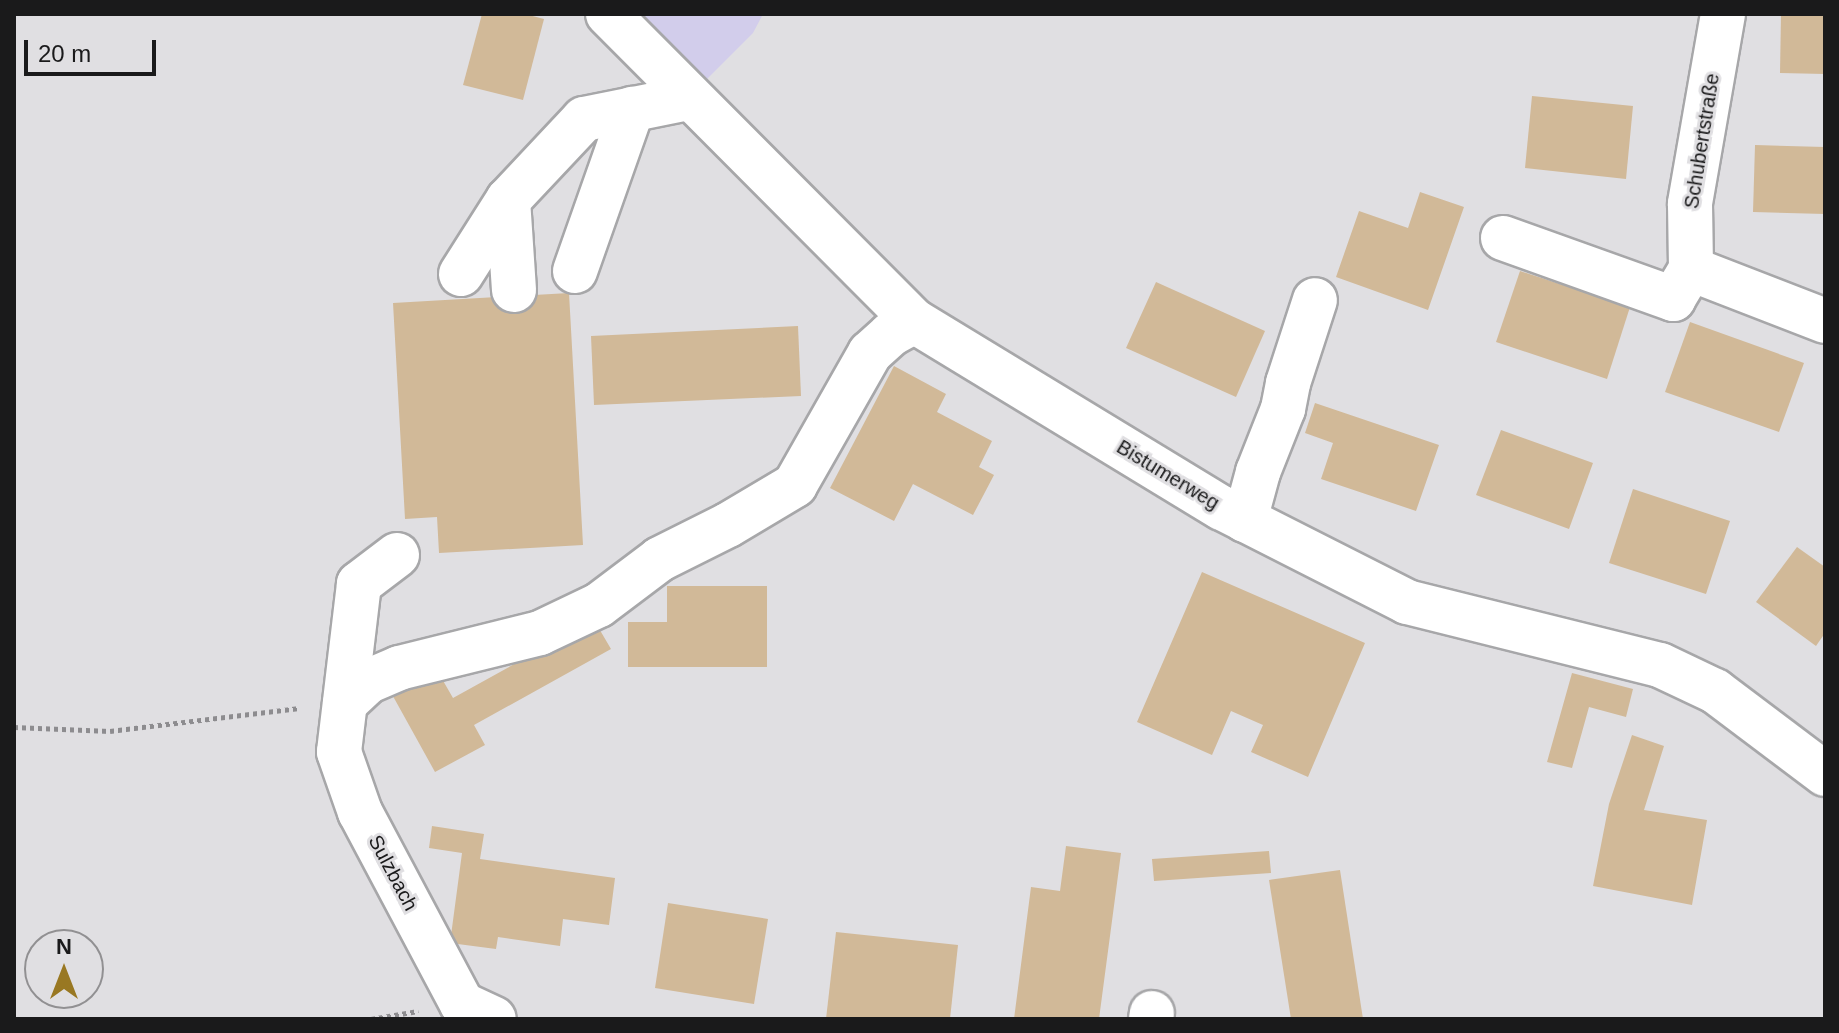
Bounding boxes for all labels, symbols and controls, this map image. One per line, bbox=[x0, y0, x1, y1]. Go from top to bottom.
scale bar bbox=[28, 24, 160, 74]
text: 20 m bbox=[38, 40, 91, 67]
street label: Schubertstraße bbox=[1679, 72, 1725, 210]
street label: Bistumerweg bbox=[1112, 435, 1224, 515]
street label: Sulzbach bbox=[363, 831, 423, 915]
north arrow bbox=[24, 929, 104, 1009]
text: N bbox=[56, 934, 72, 959]

